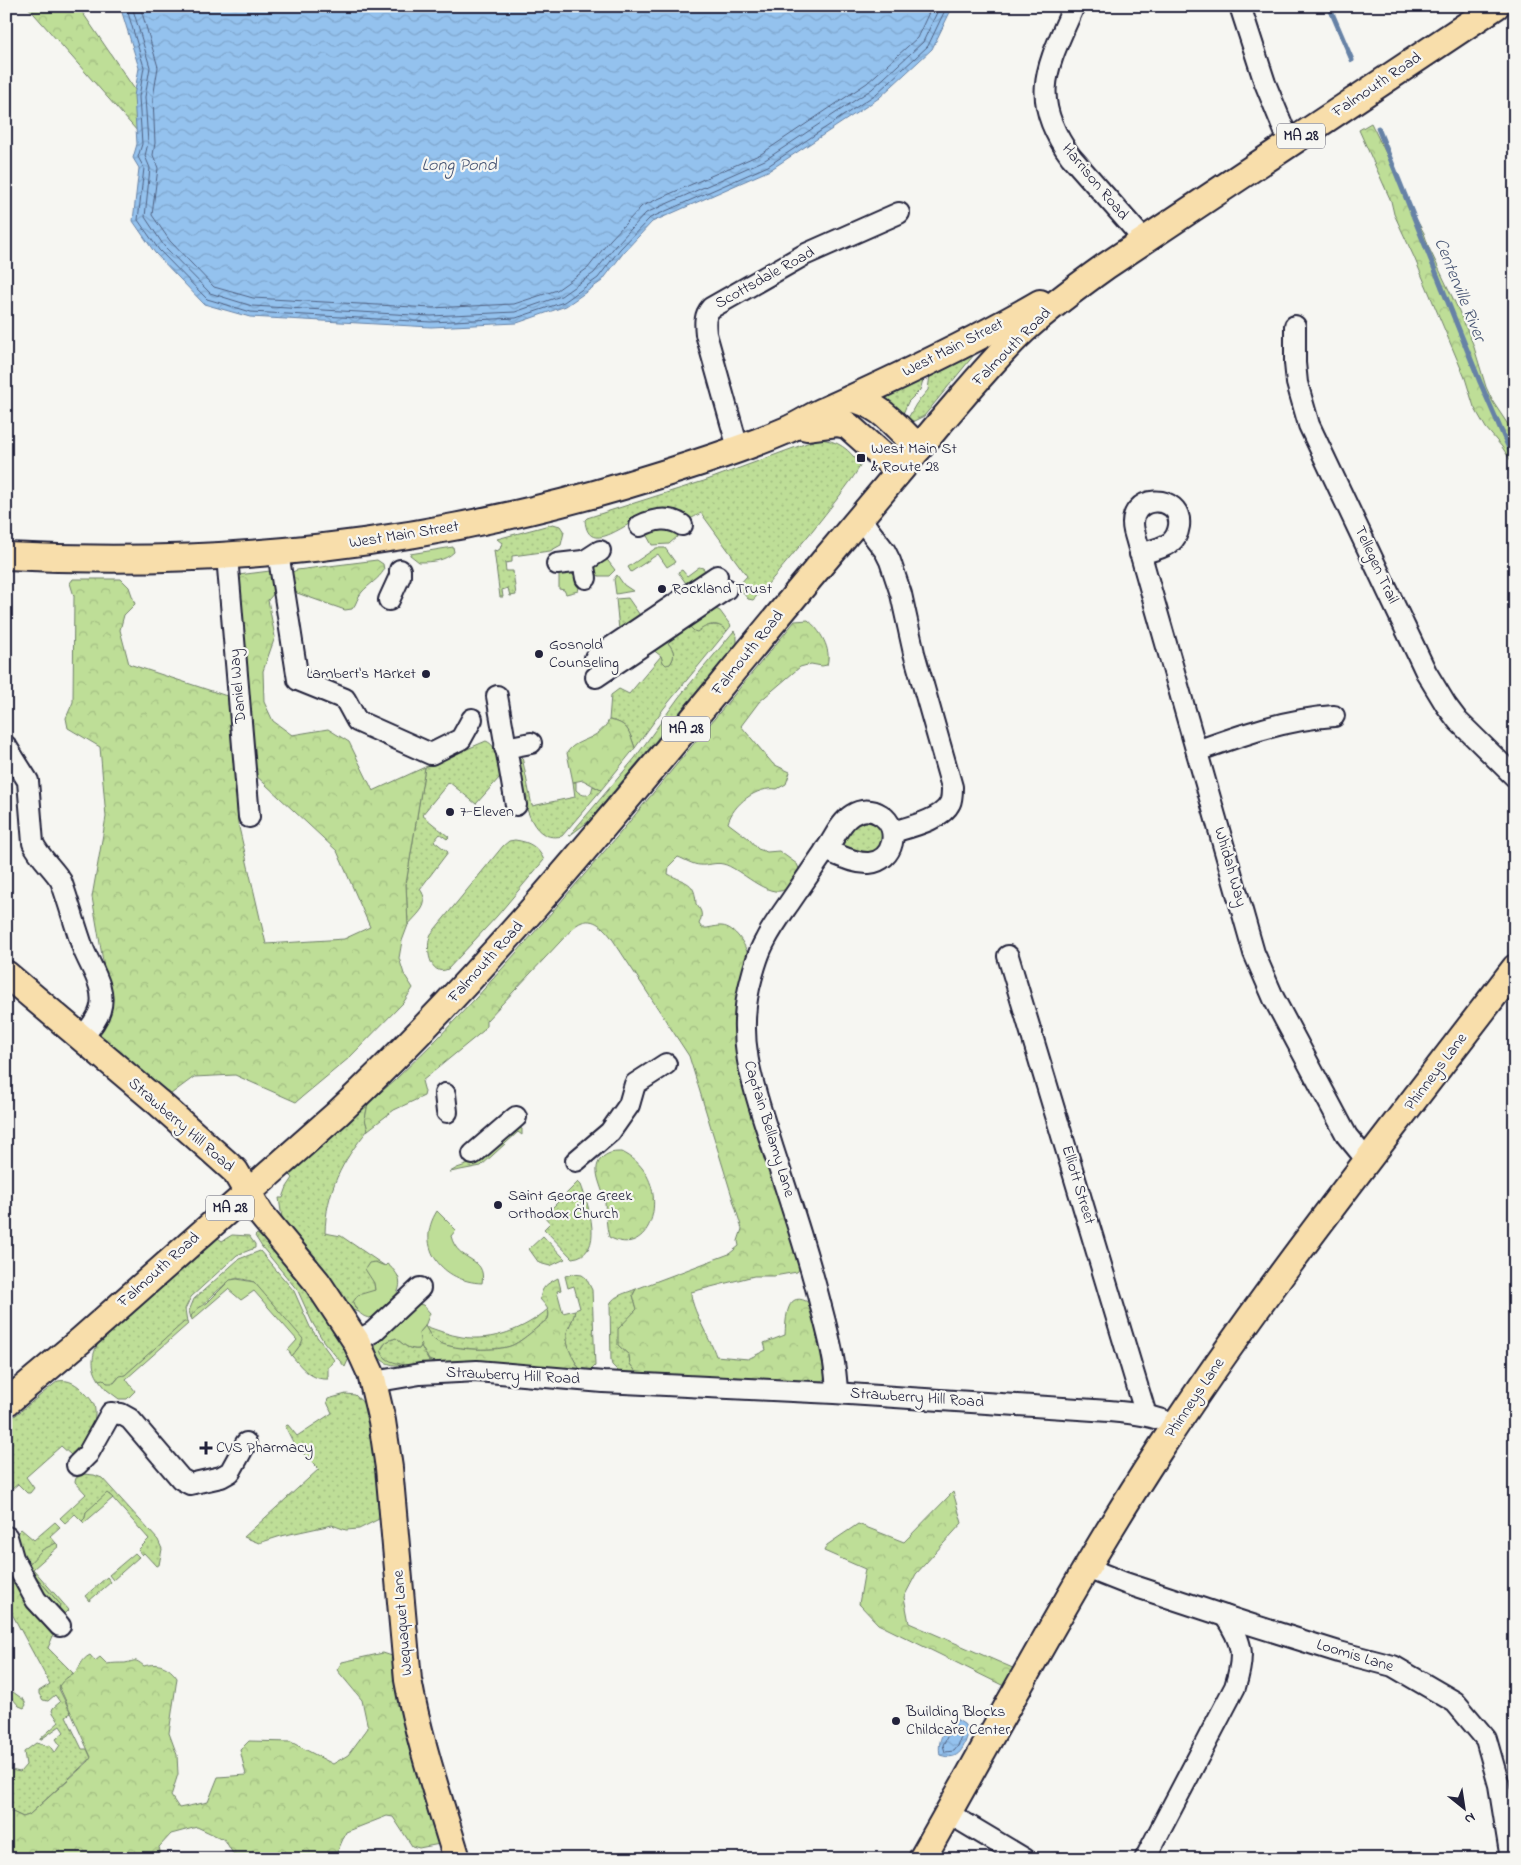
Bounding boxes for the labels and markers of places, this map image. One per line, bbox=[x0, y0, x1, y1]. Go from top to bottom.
place label: West Main St & Route 28 bbox=[871, 437, 957, 479]
marker: West Main St & Route 28 bbox=[855, 452, 867, 464]
place label: Rockland Trust bbox=[672, 577, 773, 601]
marker: Rockland Trust bbox=[656, 583, 668, 595]
place label: Gosnold Counseling bbox=[549, 633, 619, 675]
marker: Gosnold Counseling bbox=[533, 648, 545, 660]
place label: Lambert's Market bbox=[306, 662, 417, 686]
marker: Lambert's Market bbox=[420, 668, 432, 680]
place label: 7-Eleven bbox=[460, 800, 514, 824]
marker: 7-Eleven bbox=[444, 806, 456, 818]
place label: Saint George Greek Orthodox Church bbox=[508, 1184, 633, 1226]
marker: Saint George Greek Orthodox Church bbox=[492, 1199, 504, 1211]
place label: CVS Pharmacy bbox=[216, 1436, 313, 1460]
marker: CVS Pharmacy bbox=[200, 1442, 212, 1454]
place label: Building Blocks Childcare Center bbox=[905, 1700, 1010, 1742]
marker: Building Blocks Childcare Center bbox=[890, 1715, 902, 1727]

